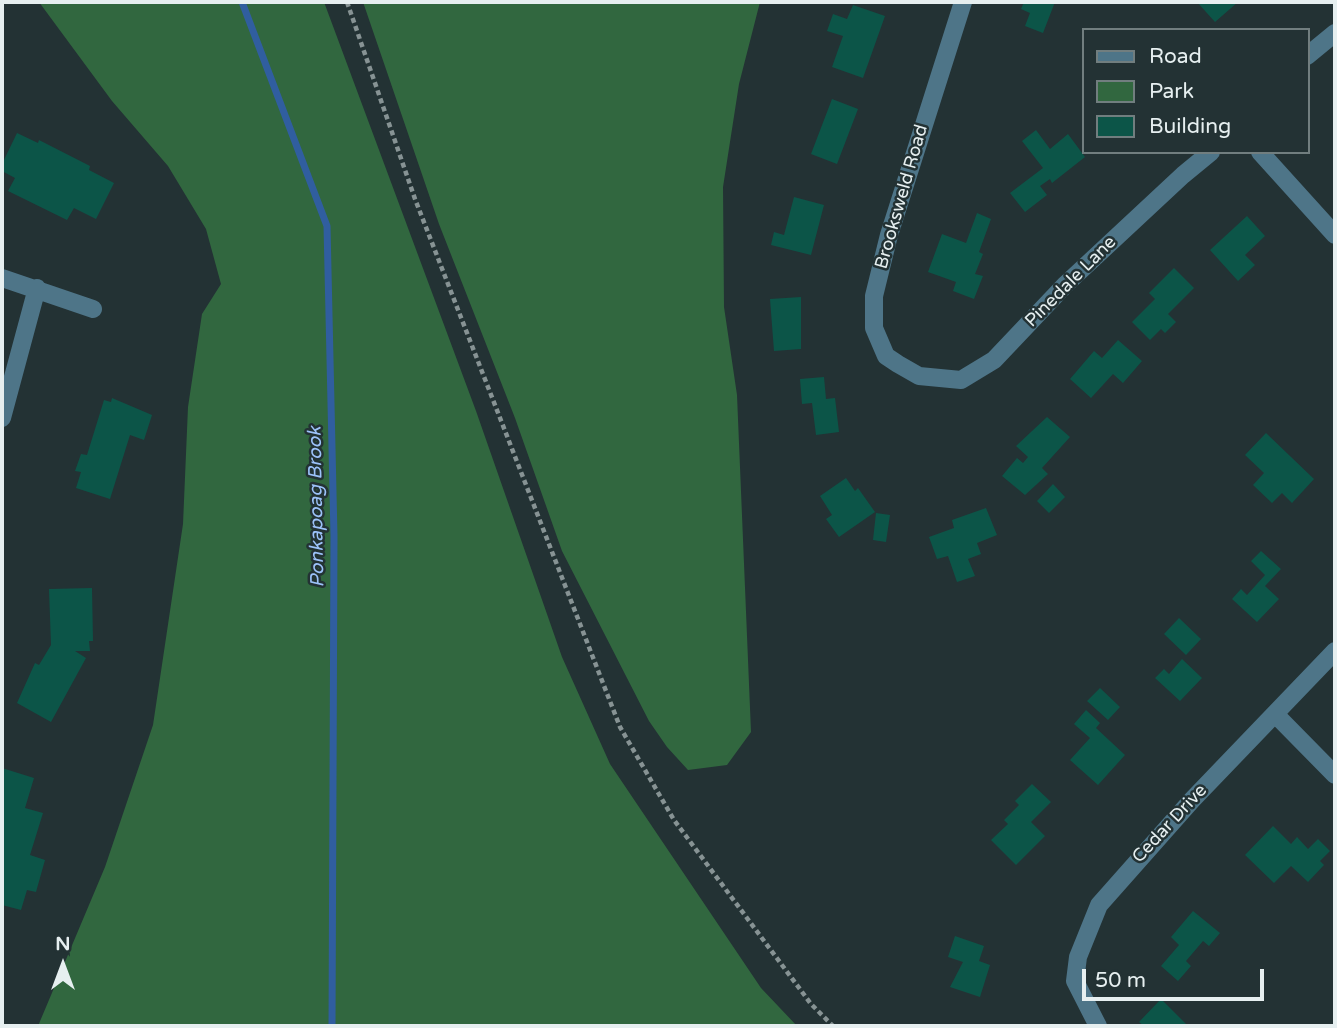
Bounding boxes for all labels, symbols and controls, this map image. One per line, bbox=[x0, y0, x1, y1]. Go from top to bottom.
legend bbox=[1082, 28, 1309, 154]
text: Road bbox=[1149, 44, 1202, 69]
text: Park bbox=[1149, 79, 1194, 104]
text: Building bbox=[1149, 114, 1231, 139]
street label: Brooksweld Road bbox=[871, 122, 933, 272]
street label: Pinedale Lane bbox=[1021, 232, 1121, 332]
water label: Ponkapoag Brook bbox=[304, 426, 330, 588]
street label: Cedar Drive bbox=[1128, 780, 1212, 868]
north arrow bbox=[28, 930, 98, 1000]
text: N bbox=[55, 933, 71, 955]
scale bar bbox=[1085, 954, 1267, 998]
text: 50 m bbox=[1095, 968, 1146, 993]

